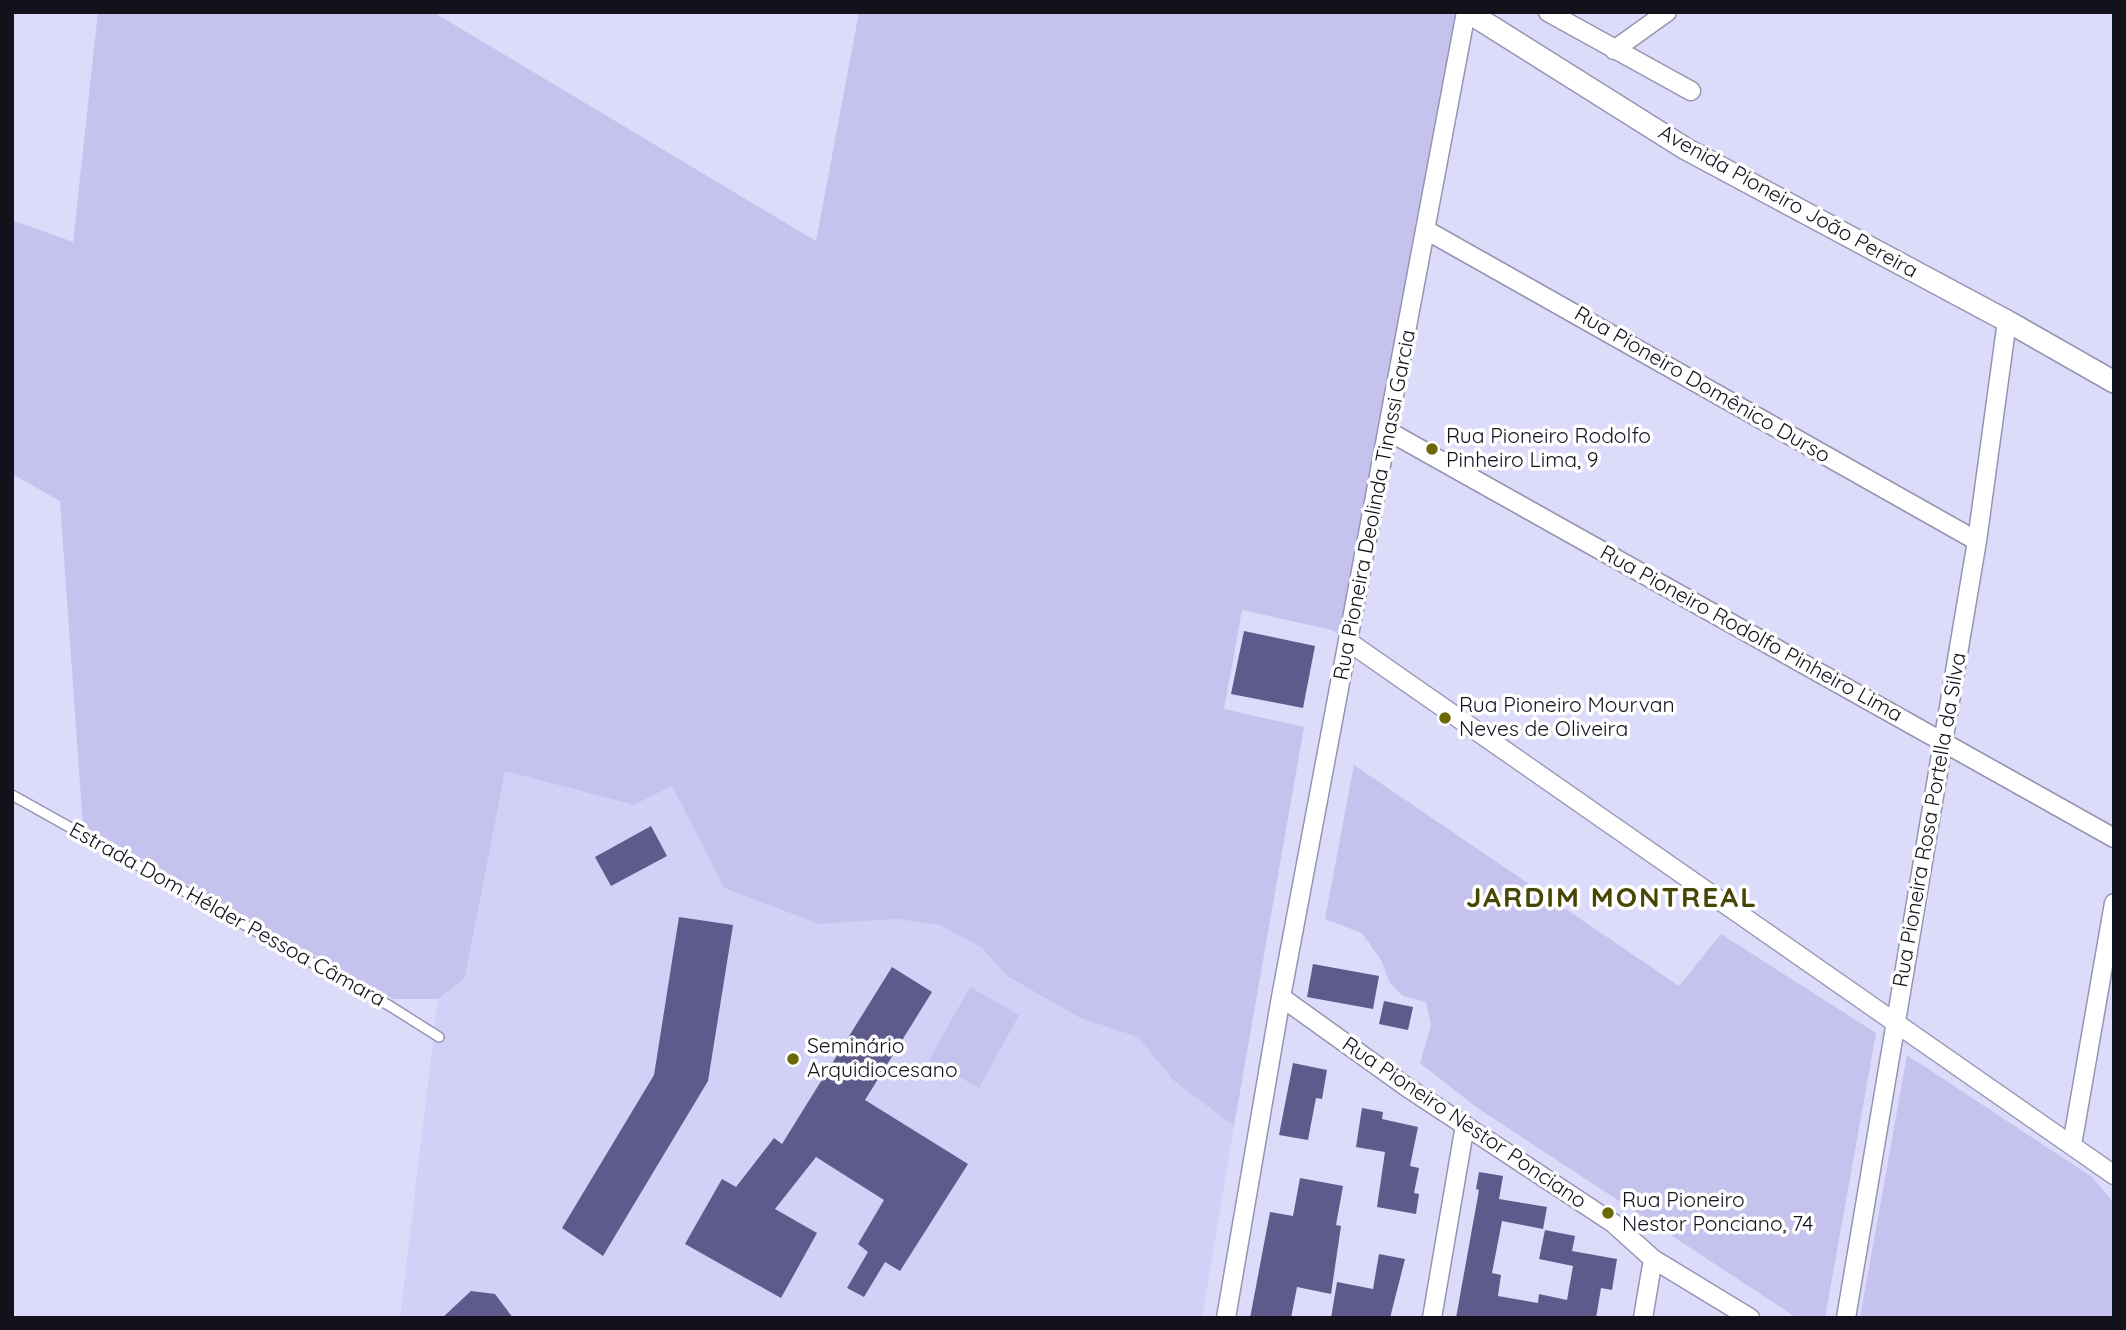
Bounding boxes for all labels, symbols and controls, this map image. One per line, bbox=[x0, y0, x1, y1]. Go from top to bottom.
street label: Avenida Pioneiro João Pereira bbox=[1654, 120, 1922, 284]
street label: Rua Pioneiro Domênico Durso bbox=[1570, 301, 1834, 469]
street label: Rua Pioneira Deolinda Tinassi Garcia bbox=[1329, 328, 1421, 682]
place label: Rua Pioneiro Rodolfo Pinheiro Lima, 9 bbox=[1446, 424, 1651, 474]
marker: Rua Pioneiro Rodolfo Pinheiro Lima, 9 bbox=[1424, 441, 1440, 457]
street label: Rua Pioneiro Rodolfo Pinheiro Lima bbox=[1596, 540, 1906, 728]
street label: Rua Pioneira Rosa Portella da Silva bbox=[1888, 651, 1972, 989]
place label: Rua Pioneiro Mourvan Neves de Oliveira bbox=[1459, 693, 1675, 743]
marker: Rua Pioneiro Mourvan Neves de Oliveira bbox=[1437, 710, 1453, 726]
street label: Estrada Dom Hélder Pessoa Câmara bbox=[65, 817, 389, 1013]
district label: JARDIM MONTREAL bbox=[1468, 882, 1756, 916]
street label: Rua Pioneiro Nestor Ponciano bbox=[1337, 1032, 1591, 1214]
place label: Seminário Arquidiocesano bbox=[807, 1034, 958, 1084]
marker: Seminário Arquidiocesano bbox=[785, 1051, 801, 1067]
place label: Rua Pioneiro Nestor Ponciano, 74 bbox=[1622, 1188, 1813, 1238]
marker: Rua Pioneiro Nestor Ponciano, 74 bbox=[1600, 1205, 1616, 1221]

